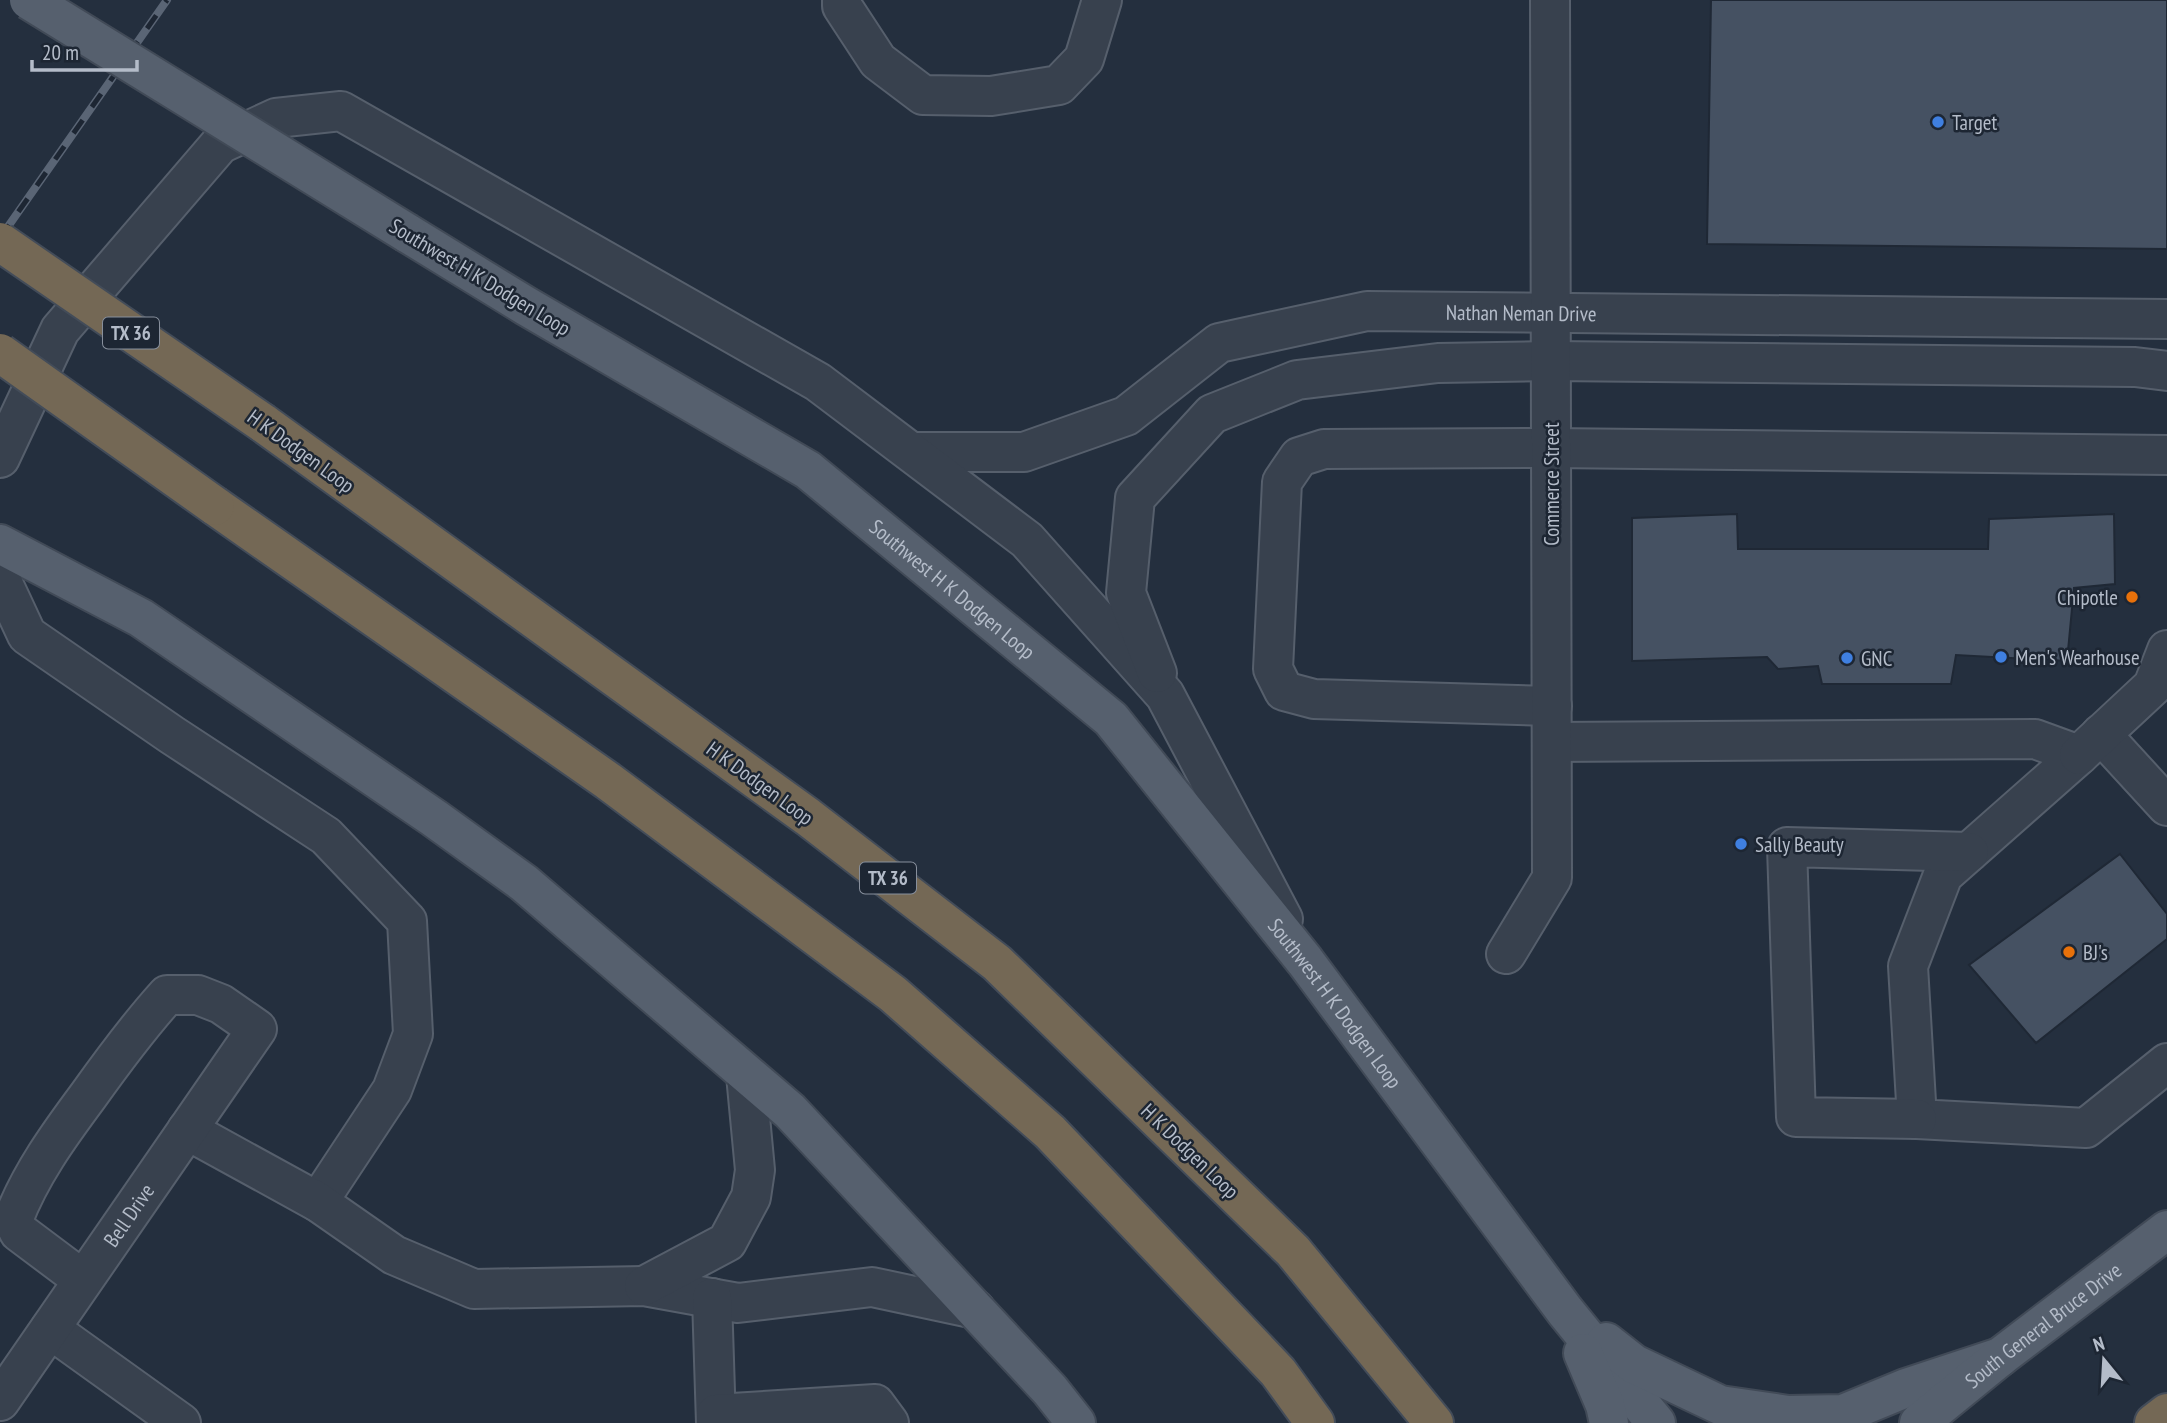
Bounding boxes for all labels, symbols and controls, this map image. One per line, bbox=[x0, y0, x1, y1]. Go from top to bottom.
scale bar bbox=[32, 28, 136, 72]
text: 20 m bbox=[42, 39, 79, 66]
place label: Target bbox=[1952, 109, 1998, 136]
marker: Target bbox=[1930, 114, 1946, 130]
street label: Southwest H K Dodgen Loop bbox=[385, 212, 575, 342]
street label: Nathan Neman Drive bbox=[1446, 298, 1597, 327]
road number: TX 36 bbox=[103, 318, 159, 348]
street label: H K Dodgen Loop bbox=[242, 403, 360, 499]
street label: Commerce Street bbox=[1538, 422, 1565, 546]
street label: Southwest H K Dodgen Loop bbox=[864, 513, 1041, 665]
place label: Chipotle bbox=[2057, 584, 2118, 611]
marker: Chipotle bbox=[2124, 589, 2140, 605]
place label: Men's Wearhouse bbox=[2015, 644, 2140, 671]
place label: GNC bbox=[1861, 645, 1893, 672]
marker: Men's Wearhouse bbox=[1993, 649, 2009, 665]
marker: GNC bbox=[1839, 650, 1855, 666]
street label: H K Dodgen Loop bbox=[701, 735, 819, 831]
place label: Sally Beauty bbox=[1755, 831, 1844, 858]
marker: Sally Beauty bbox=[1733, 836, 1749, 852]
road number: TX 36 bbox=[860, 862, 916, 894]
street label: Southwest H K Dodgen Loop bbox=[1262, 913, 1408, 1093]
place label: BJ's bbox=[2083, 939, 2108, 966]
marker: BJ's bbox=[2061, 944, 2077, 960]
street label: H K Dodgen Loop bbox=[1135, 1098, 1245, 1204]
street label: Bell Drive bbox=[97, 1178, 160, 1252]
street label: South General Bruce Drive bbox=[1959, 1256, 2127, 1394]
north arrow bbox=[2069, 1325, 2139, 1395]
text: N bbox=[2090, 1331, 2107, 1357]

